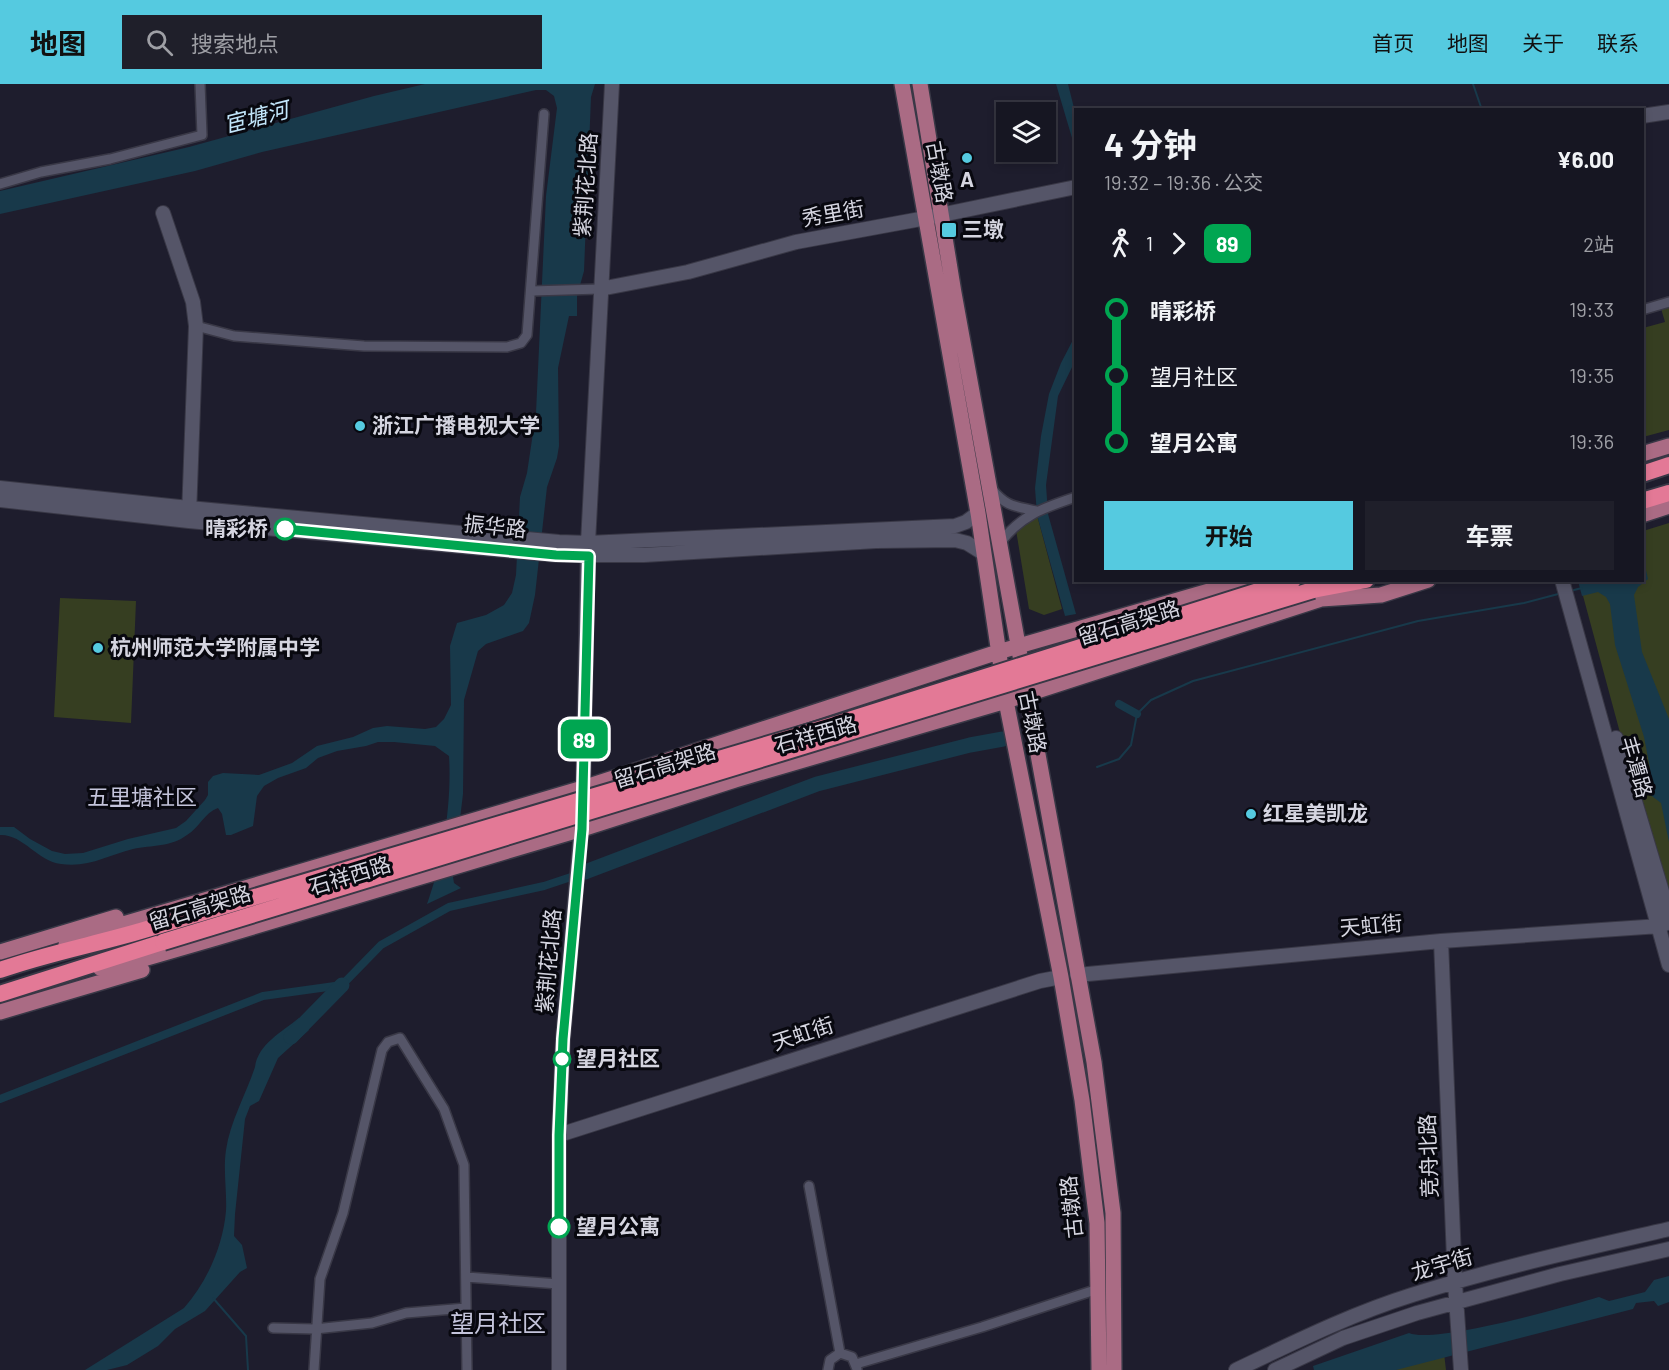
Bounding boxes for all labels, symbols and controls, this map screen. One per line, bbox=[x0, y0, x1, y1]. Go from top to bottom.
search box bbox=[122, 15, 542, 69]
text: 地图 bbox=[30, 26, 86, 60]
icon: search bbox=[143, 26, 176, 59]
text: 搜索地点 bbox=[191, 30, 279, 56]
text: 首页 bbox=[1372, 30, 1414, 55]
text: 地图 bbox=[1447, 30, 1489, 55]
text: 关于 bbox=[1522, 30, 1564, 55]
text: 联系 bbox=[1597, 30, 1639, 55]
water label: 宦塘河 bbox=[221, 94, 295, 137]
map controls bbox=[996, 102, 1056, 162]
button: layers bbox=[996, 102, 1056, 162]
text: 4 分钟 bbox=[1104, 124, 1197, 164]
street label: 紫荆花北路 bbox=[568, 132, 601, 238]
street label: 古墩路 bbox=[923, 139, 958, 205]
text: ¥6.00 bbox=[1557, 146, 1614, 172]
marker: A bbox=[960, 151, 974, 165]
place label: A bbox=[960, 166, 974, 191]
text: 19:32 – 19:36 · 公交 bbox=[1104, 170, 1263, 194]
street label: 秀里街 bbox=[800, 195, 866, 230]
place label: 三墩 bbox=[962, 216, 1004, 241]
marker: 三墩 bbox=[940, 221, 958, 239]
icon: walk bbox=[1104, 227, 1137, 260]
icon: forward bbox=[1162, 227, 1195, 260]
text: 1 bbox=[1146, 231, 1153, 255]
text: 89 bbox=[1216, 231, 1239, 256]
text: 2站 bbox=[1583, 232, 1614, 256]
text: 晴彩桥 bbox=[1150, 297, 1216, 323]
text: 19:33 bbox=[1569, 297, 1614, 321]
text: 望月社区 bbox=[1150, 363, 1238, 389]
text: 19:35 bbox=[1569, 363, 1614, 387]
place label: 浙江广播电视大学 bbox=[372, 412, 540, 437]
marker: 浙江广播电视大学 bbox=[353, 419, 367, 433]
text: 望月公寓 bbox=[1150, 429, 1238, 455]
text: 19:36 bbox=[1569, 429, 1614, 453]
button: 开始 bbox=[1104, 501, 1353, 570]
button: 车票 bbox=[1365, 501, 1614, 570]
street label: 振华路 bbox=[463, 510, 528, 541]
place label: 晴彩桥 bbox=[205, 515, 268, 540]
marker: 晴彩桥 bbox=[274, 518, 296, 540]
street label: 留石高架路 bbox=[1075, 594, 1182, 649]
place label: 杭州师范大学附属中学 bbox=[110, 634, 320, 659]
marker: 杭州师范大学附属中学 bbox=[91, 641, 105, 655]
street label: 古墩路 bbox=[1015, 688, 1052, 755]
street label: 石祥西路 bbox=[772, 710, 859, 757]
line badge: 89 bbox=[557, 720, 611, 758]
text: 89 bbox=[573, 727, 595, 752]
street label: 丰潭路 bbox=[1617, 733, 1658, 800]
street label: 留石高架路 bbox=[611, 737, 718, 792]
district label: 五里塘社区 bbox=[87, 783, 197, 809]
place label: 红星美凯龙 bbox=[1263, 800, 1368, 825]
marker: 红星美凯龙 bbox=[1244, 807, 1258, 821]
street label: 石祥西路 bbox=[306, 850, 393, 899]
street label: 留石高架路 bbox=[146, 879, 253, 934]
street label: 紫荆花北路 bbox=[530, 907, 565, 1014]
street label: 天虹街 bbox=[1338, 909, 1403, 940]
street label: 天虹街 bbox=[769, 1011, 836, 1054]
place label: 望月社区 bbox=[576, 1045, 660, 1070]
marker: 望月社区 bbox=[553, 1050, 571, 1068]
street label: 竞舟北路 bbox=[1414, 1114, 1441, 1198]
street label: 古墩路 bbox=[1055, 1175, 1086, 1240]
place label: 望月公寓 bbox=[576, 1213, 660, 1238]
marker: 望月公寓 bbox=[548, 1216, 570, 1238]
street label: 龙宇街 bbox=[1408, 1243, 1475, 1284]
district label: 望月社区 bbox=[450, 1308, 546, 1337]

